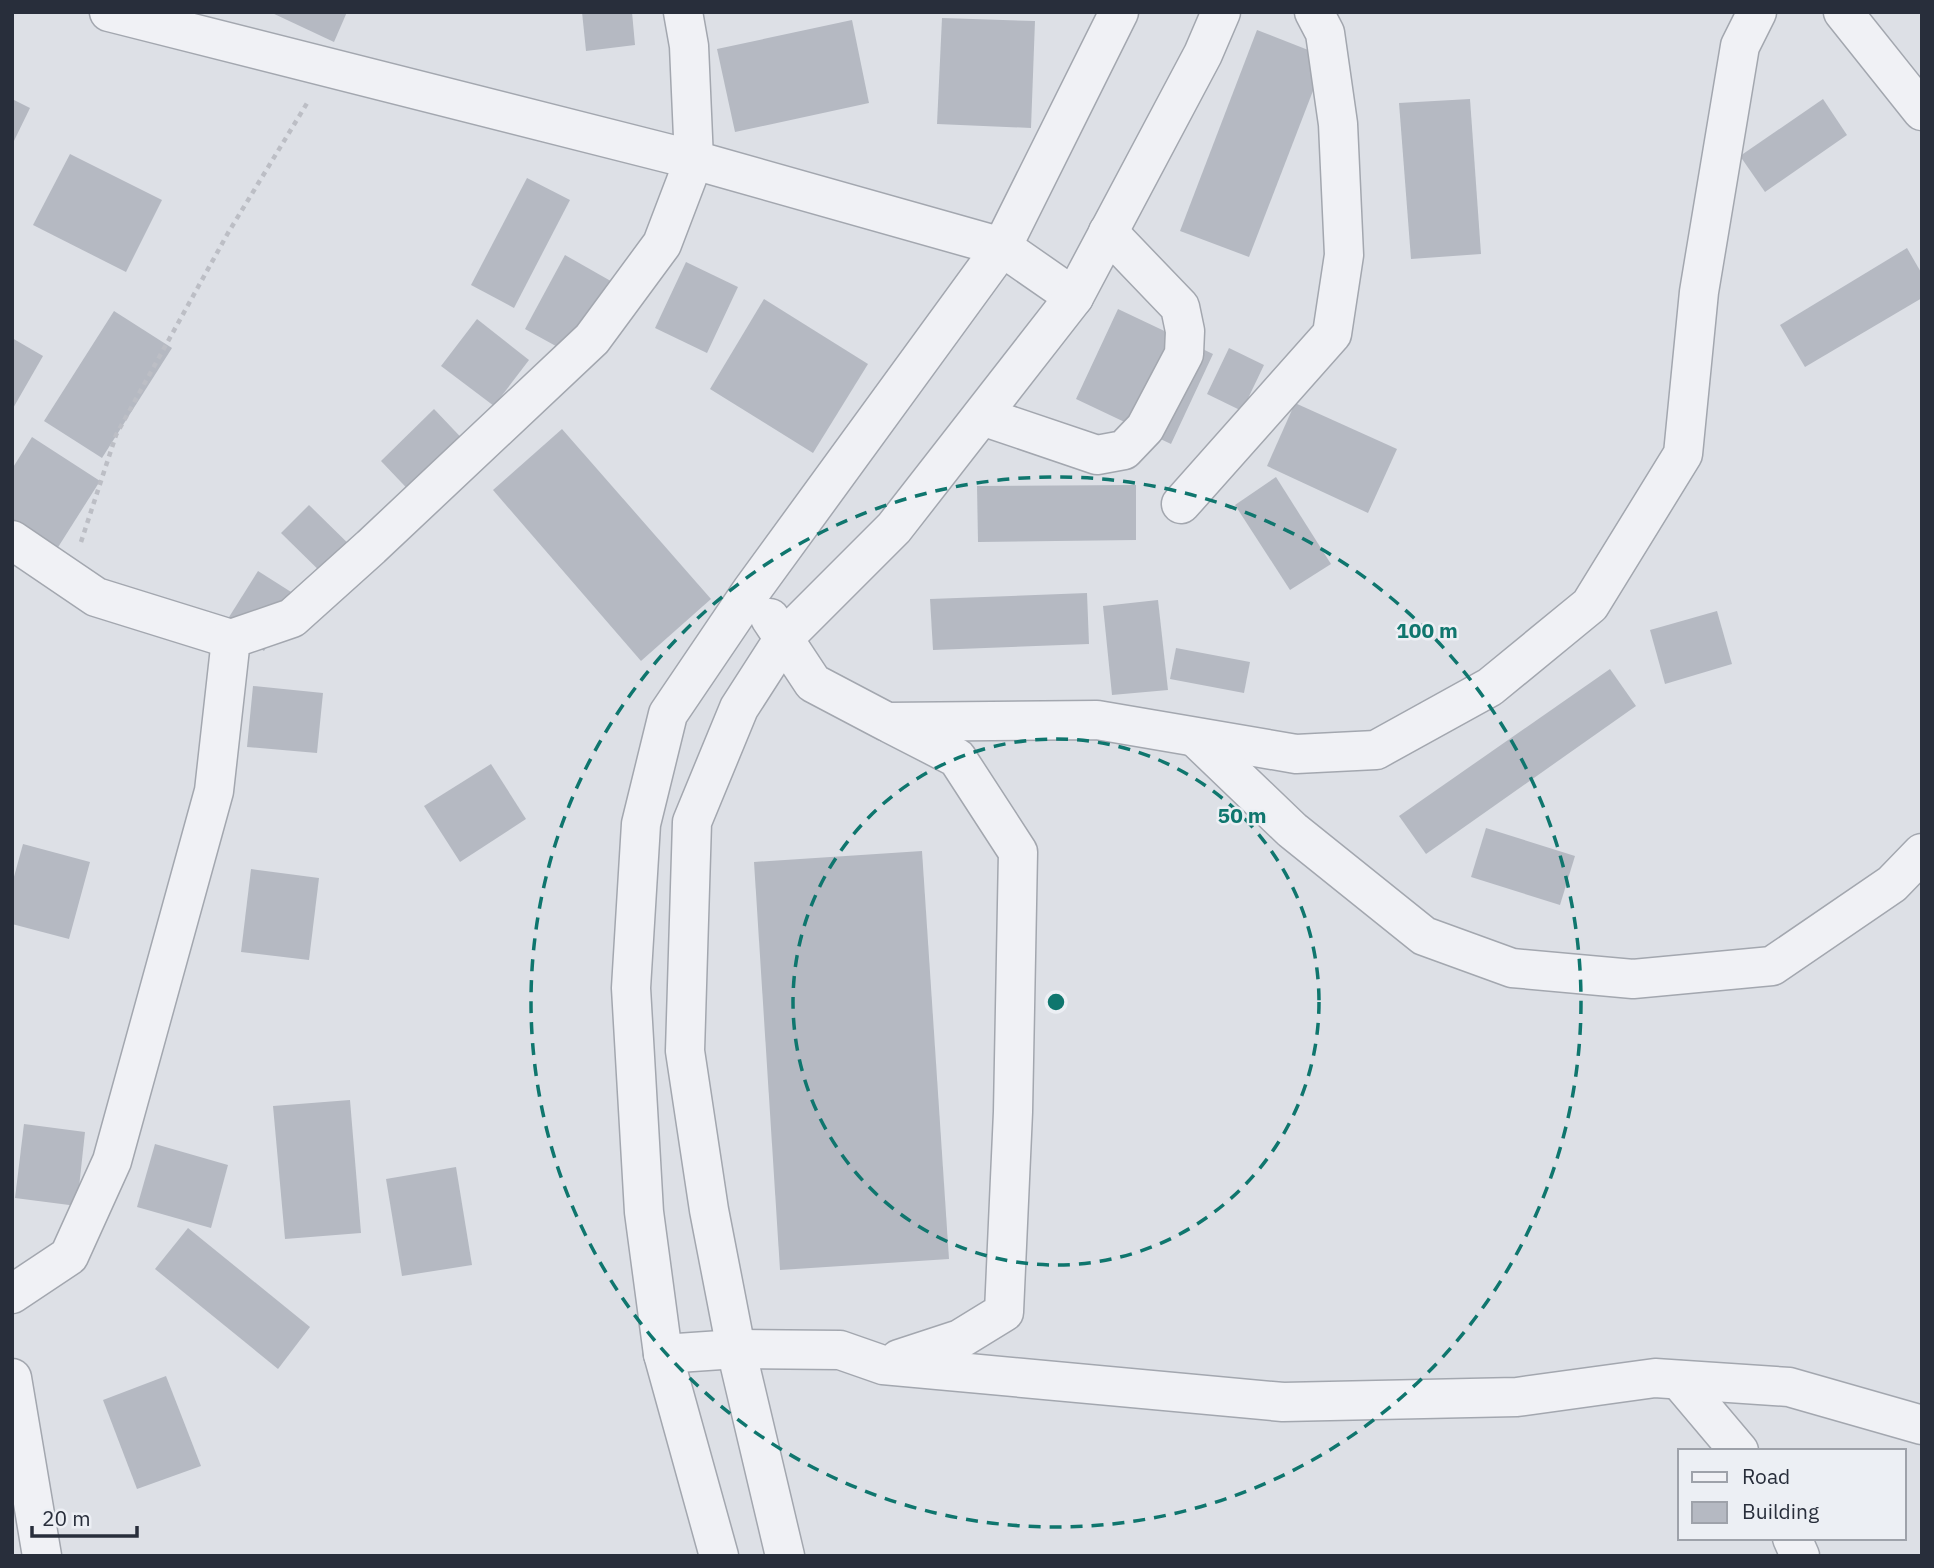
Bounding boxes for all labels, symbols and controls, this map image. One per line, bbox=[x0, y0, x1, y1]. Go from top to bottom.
text: 100 m bbox=[1396, 616, 1458, 644]
text: 50 m bbox=[1218, 801, 1266, 829]
centre of rings bbox=[1044, 990, 1068, 1014]
legend bbox=[1678, 1449, 1906, 1540]
text: Road bbox=[1742, 1462, 1790, 1490]
scale bar bbox=[32, 1494, 136, 1538]
text: Building bbox=[1742, 1497, 1819, 1525]
text: 20 m bbox=[42, 1504, 91, 1532]

